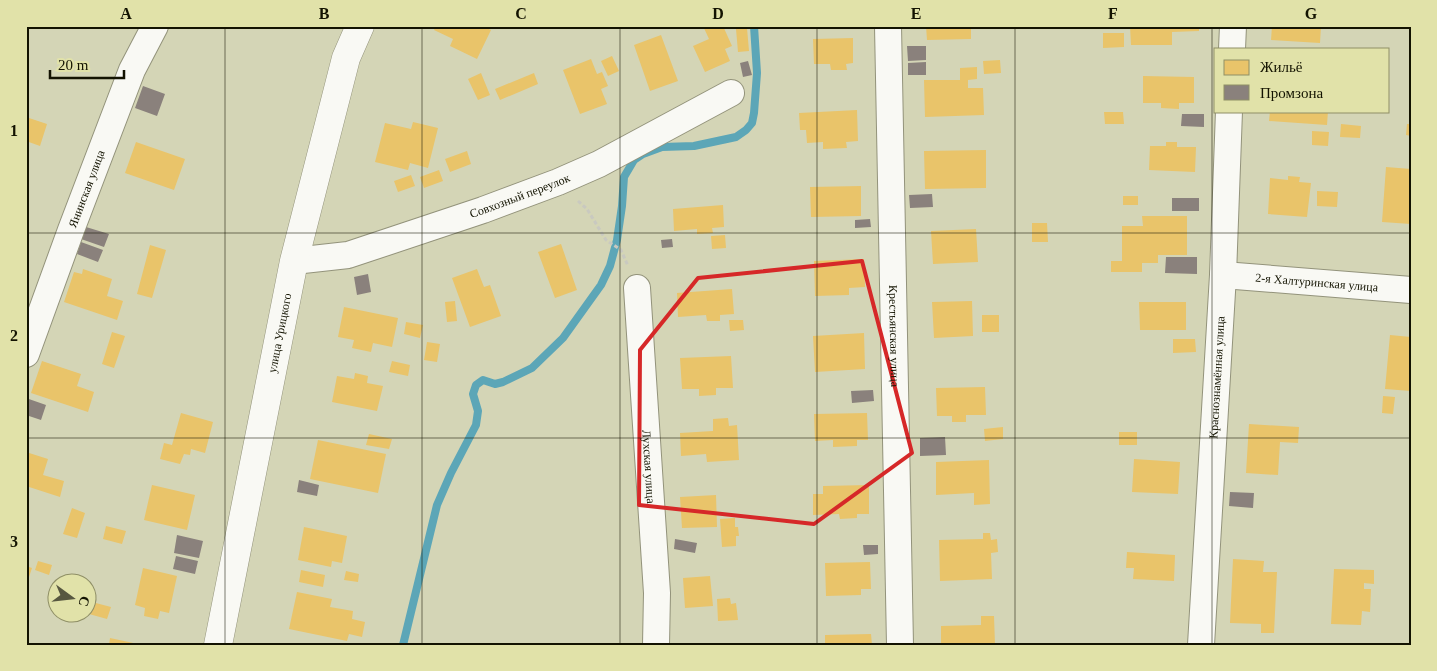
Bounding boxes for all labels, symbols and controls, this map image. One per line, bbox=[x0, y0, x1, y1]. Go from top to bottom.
text: A bbox=[120, 5, 132, 22]
text: B bbox=[319, 5, 330, 22]
text: C bbox=[515, 5, 527, 22]
text: D bbox=[712, 5, 724, 22]
text: E bbox=[911, 5, 921, 22]
text: F bbox=[1108, 5, 1118, 22]
text: G bbox=[1305, 5, 1318, 22]
scale bar bbox=[50, 48, 124, 80]
legend bbox=[1214, 48, 1390, 112]
text: 20 m bbox=[58, 57, 89, 73]
text: Жильё bbox=[1260, 59, 1303, 75]
text: Промзона bbox=[1260, 85, 1323, 101]
text: 1 bbox=[10, 122, 18, 139]
street label: Янинская улица bbox=[66, 147, 108, 230]
street label: Совхозный переулок bbox=[468, 171, 572, 221]
street label: 2-я Халтуринская улица bbox=[1255, 271, 1379, 294]
street label: Крестьянская улица bbox=[886, 285, 902, 388]
street label: улица Урицкого bbox=[265, 292, 294, 374]
street label: Краснознамённая улица bbox=[1206, 315, 1228, 439]
text: 2 bbox=[10, 327, 18, 344]
street label: Лухская улица bbox=[639, 429, 658, 505]
text: 3 bbox=[10, 533, 18, 550]
north arrow bbox=[48, 574, 98, 624]
text: С bbox=[76, 594, 93, 608]

